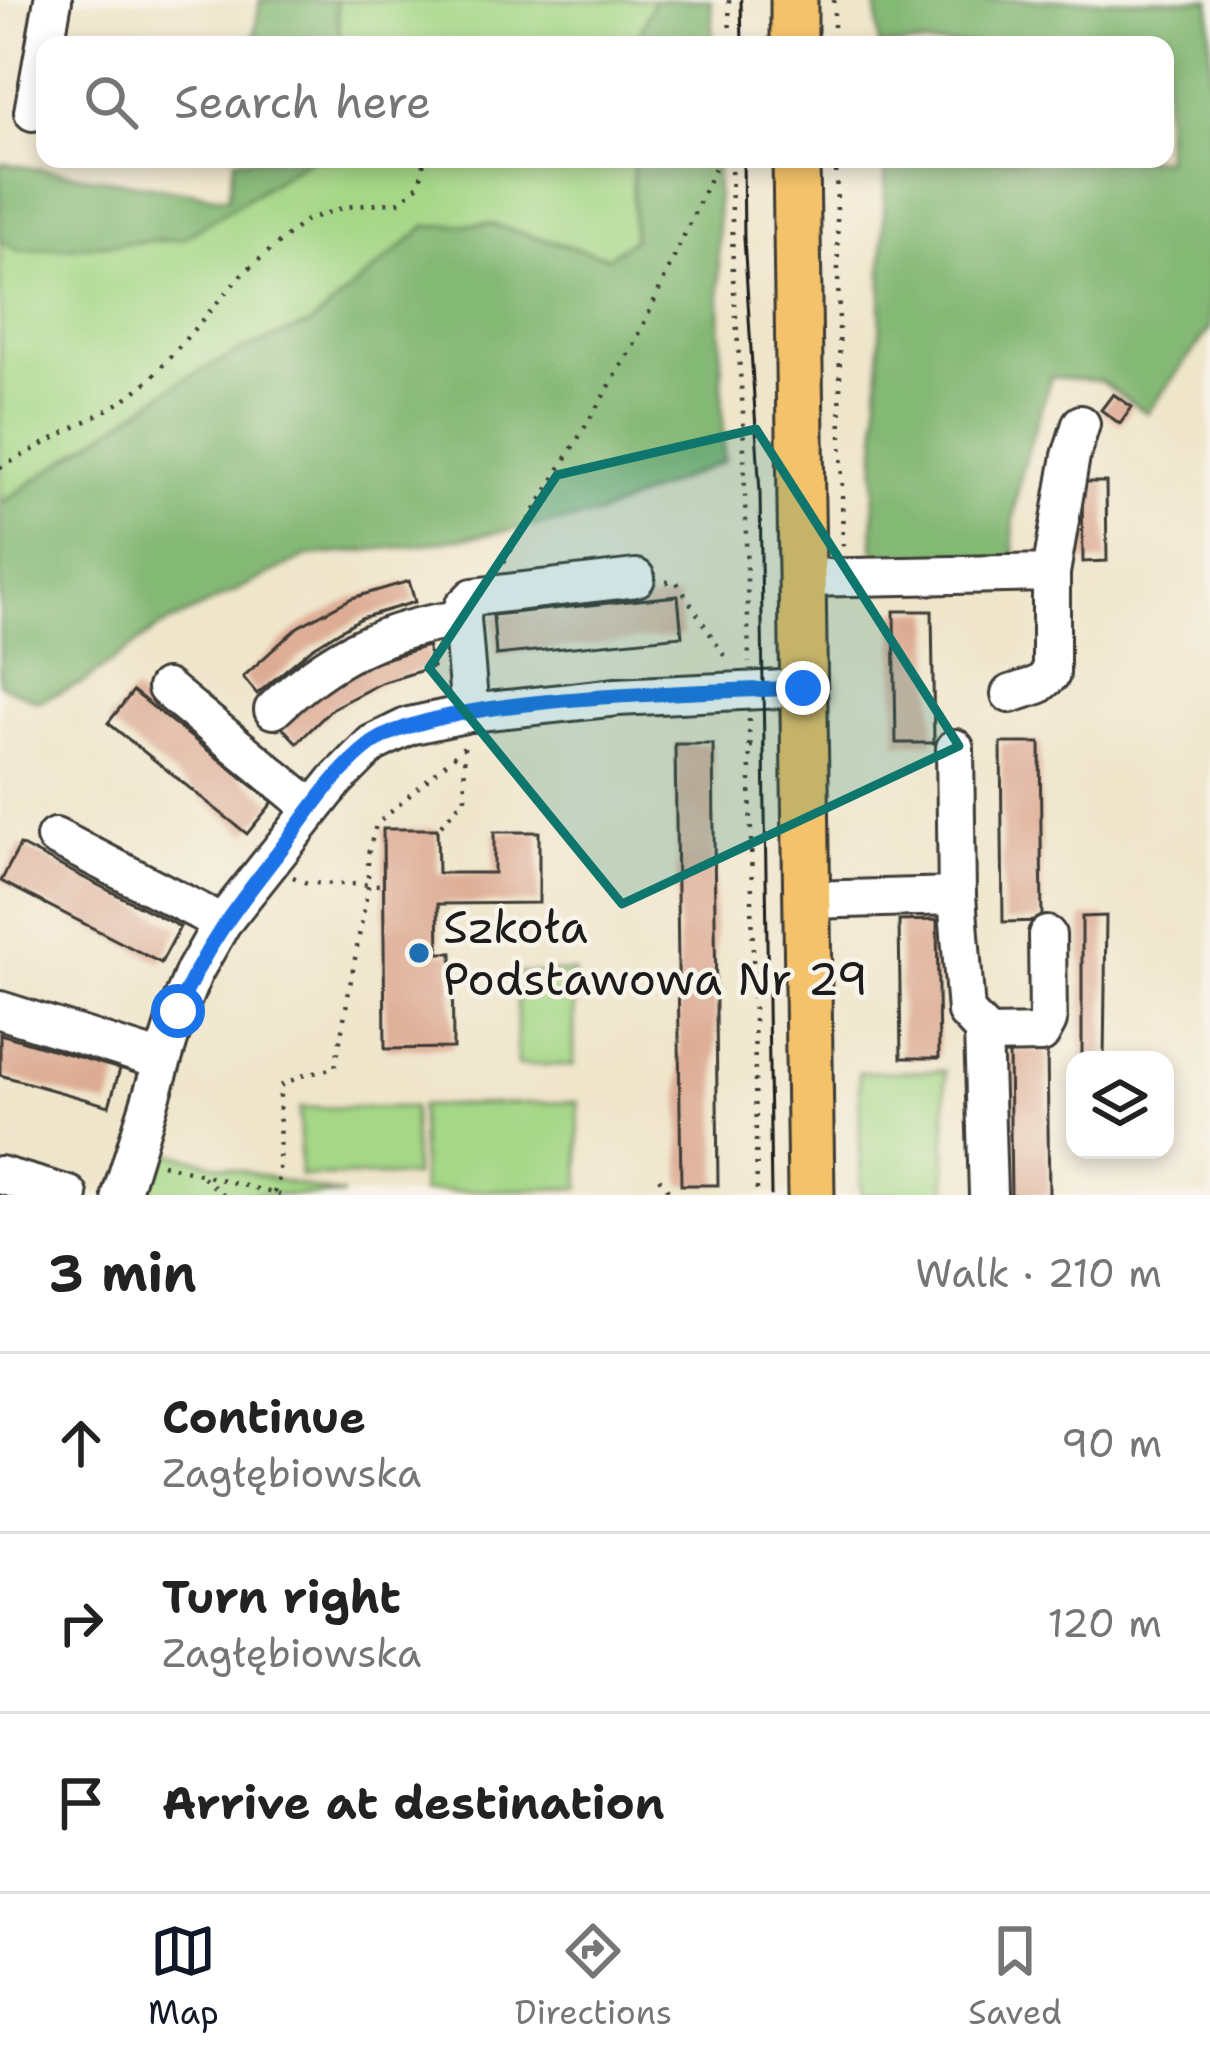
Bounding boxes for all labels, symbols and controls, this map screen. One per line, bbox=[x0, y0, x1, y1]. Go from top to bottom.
search box bbox=[36, 36, 1174, 168]
icon: search bbox=[78, 69, 144, 135]
text: Search here bbox=[174, 72, 431, 132]
route end bbox=[776, 661, 830, 715]
place label: Szkoła Podstawowa Nr 29 bbox=[443, 897, 868, 1009]
marker: Szkoła Podstawowa Nr 29 bbox=[406, 940, 432, 966]
route start bbox=[151, 984, 205, 1038]
map controls bbox=[1066, 1051, 1174, 1159]
button: layers bbox=[1066, 1051, 1174, 1159]
text: 3 min bbox=[48, 1239, 197, 1307]
text: Walk · 210 m bbox=[915, 1247, 1162, 1299]
text: Continue bbox=[162, 1387, 366, 1447]
icon: ahead bbox=[48, 1410, 114, 1476]
text: 90 m bbox=[1061, 1417, 1162, 1469]
text: Zagłębiowska bbox=[162, 1447, 421, 1499]
text: Turn right bbox=[162, 1567, 401, 1627]
icon: right bbox=[48, 1590, 114, 1656]
text: 120 m bbox=[1047, 1597, 1162, 1649]
text: Zagłębiowska bbox=[162, 1627, 421, 1679]
icon: arrive bbox=[48, 1770, 114, 1836]
text: Arrive at destination bbox=[162, 1773, 665, 1833]
tab: Map bbox=[148, 1918, 219, 2035]
tab: Directions bbox=[515, 1918, 672, 2035]
tab: Saved bbox=[968, 1918, 1062, 2035]

